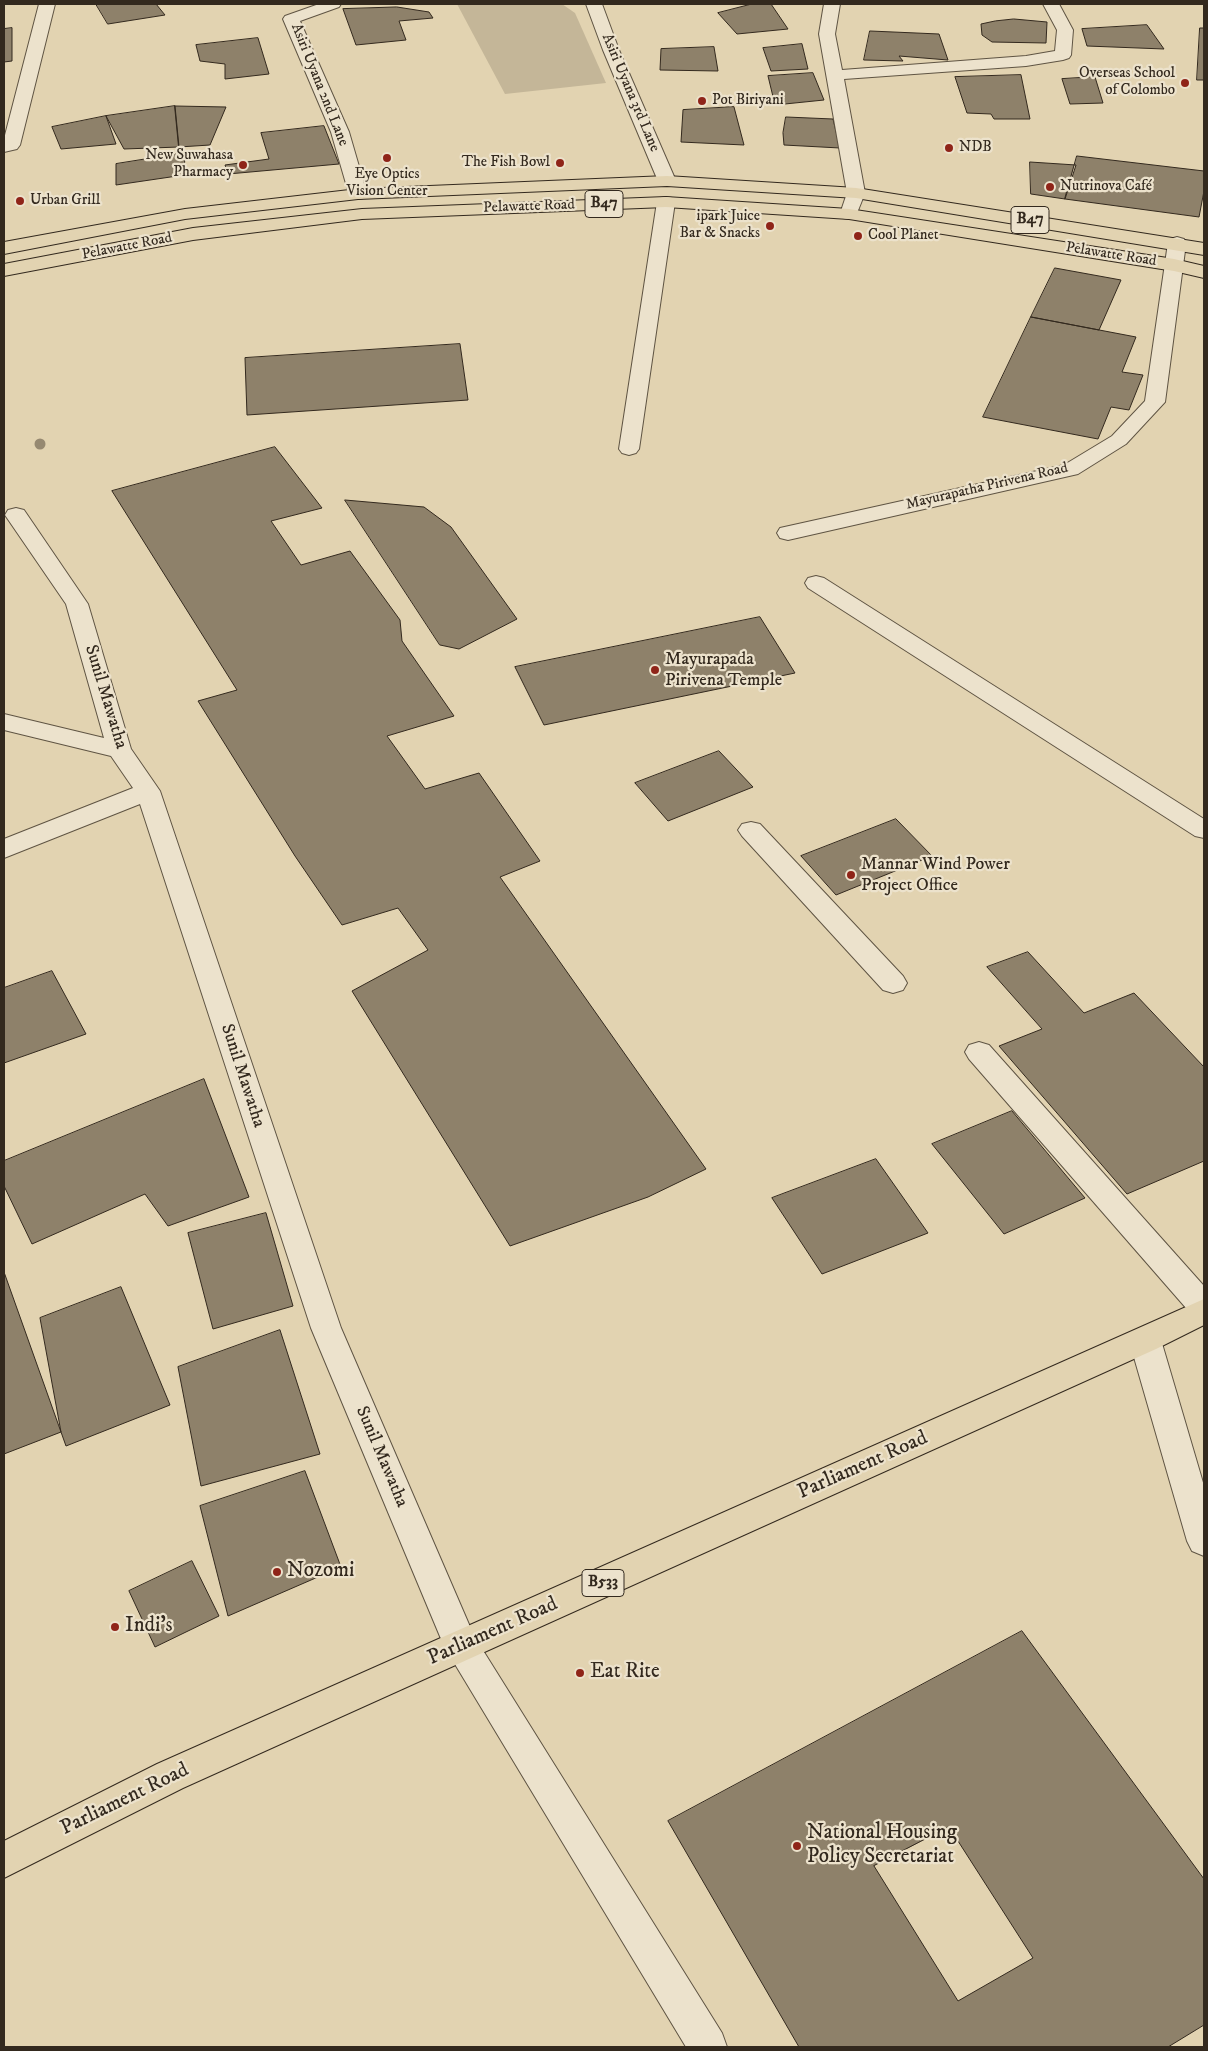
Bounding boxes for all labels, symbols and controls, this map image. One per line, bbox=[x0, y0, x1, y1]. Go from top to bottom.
street label: Asiri Uyana 2nd Lane bbox=[286, 21, 352, 149]
street label: Asiri Uyana 3rd Lane bbox=[597, 31, 663, 155]
place label: Overseas School of Colombo bbox=[1079, 65, 1175, 100]
marker: Overseas School of Colombo bbox=[1179, 77, 1191, 89]
place label: Pot Biriyani bbox=[712, 92, 784, 110]
marker: Pot Biriyani bbox=[696, 95, 708, 107]
place label: NDB bbox=[959, 139, 992, 157]
marker: NDB bbox=[943, 142, 955, 154]
place label: New Suwahasa Pharmacy bbox=[145, 147, 233, 182]
marker: Eye Optics Vision Center bbox=[381, 152, 393, 164]
place label: The Fish Bowl bbox=[462, 154, 550, 172]
marker: The Fish Bowl bbox=[554, 157, 566, 169]
marker: New Suwahasa Pharmacy bbox=[237, 159, 249, 171]
place label: Eye Optics Vision Center bbox=[346, 166, 428, 201]
place label: Nutrinova Café bbox=[1060, 178, 1152, 196]
marker: Nutrinova Café bbox=[1044, 181, 1056, 193]
road number: B47 bbox=[585, 190, 623, 218]
place label: Urban Grill bbox=[30, 192, 100, 210]
marker: Urban Grill bbox=[14, 195, 26, 207]
street label: Pelawatte Road bbox=[483, 196, 575, 218]
road number: B47 bbox=[1011, 206, 1049, 234]
place label: ipark Juice Bar & Snacks bbox=[680, 208, 760, 243]
marker: ipark Juice Bar & Snacks bbox=[764, 220, 776, 232]
place label: Cool Planet bbox=[868, 227, 939, 245]
street label: Pelawatte Road bbox=[80, 229, 174, 265]
marker: Cool Planet bbox=[852, 230, 864, 242]
street label: Pelawatte Road bbox=[1064, 239, 1158, 271]
street label: Mayurapatha Pirivena Road bbox=[904, 460, 1070, 514]
street label: Sunil Mawatha bbox=[79, 642, 131, 752]
place label: Mayurapada Pirivena Temple bbox=[665, 649, 782, 692]
marker: Mayurapada Pirivena Temple bbox=[649, 664, 661, 676]
place label: Mannar Wind Power Project Office bbox=[861, 854, 1010, 896]
marker: Mannar Wind Power Project Office bbox=[845, 869, 857, 881]
street label: Sunil Mawatha bbox=[215, 1022, 269, 1130]
street label: Sunil Mawatha bbox=[350, 1403, 412, 1511]
street label: Parliament Road bbox=[794, 1426, 932, 1506]
place label: Nozomi bbox=[287, 1559, 355, 1585]
marker: Nozomi bbox=[271, 1566, 283, 1578]
road number: B533 bbox=[582, 1570, 624, 1596]
street label: Parliament Road bbox=[424, 1592, 562, 1672]
place label: Indi's bbox=[125, 1614, 173, 1640]
marker: Indi's bbox=[109, 1621, 121, 1633]
place label: Eat Rite bbox=[590, 1660, 660, 1686]
marker: Eat Rite bbox=[574, 1667, 586, 1679]
street label: Parliament Road bbox=[57, 1758, 193, 1842]
place label: National Housing Policy Secretariat bbox=[807, 1821, 957, 1871]
marker: National Housing Policy Secretariat bbox=[791, 1840, 803, 1852]

